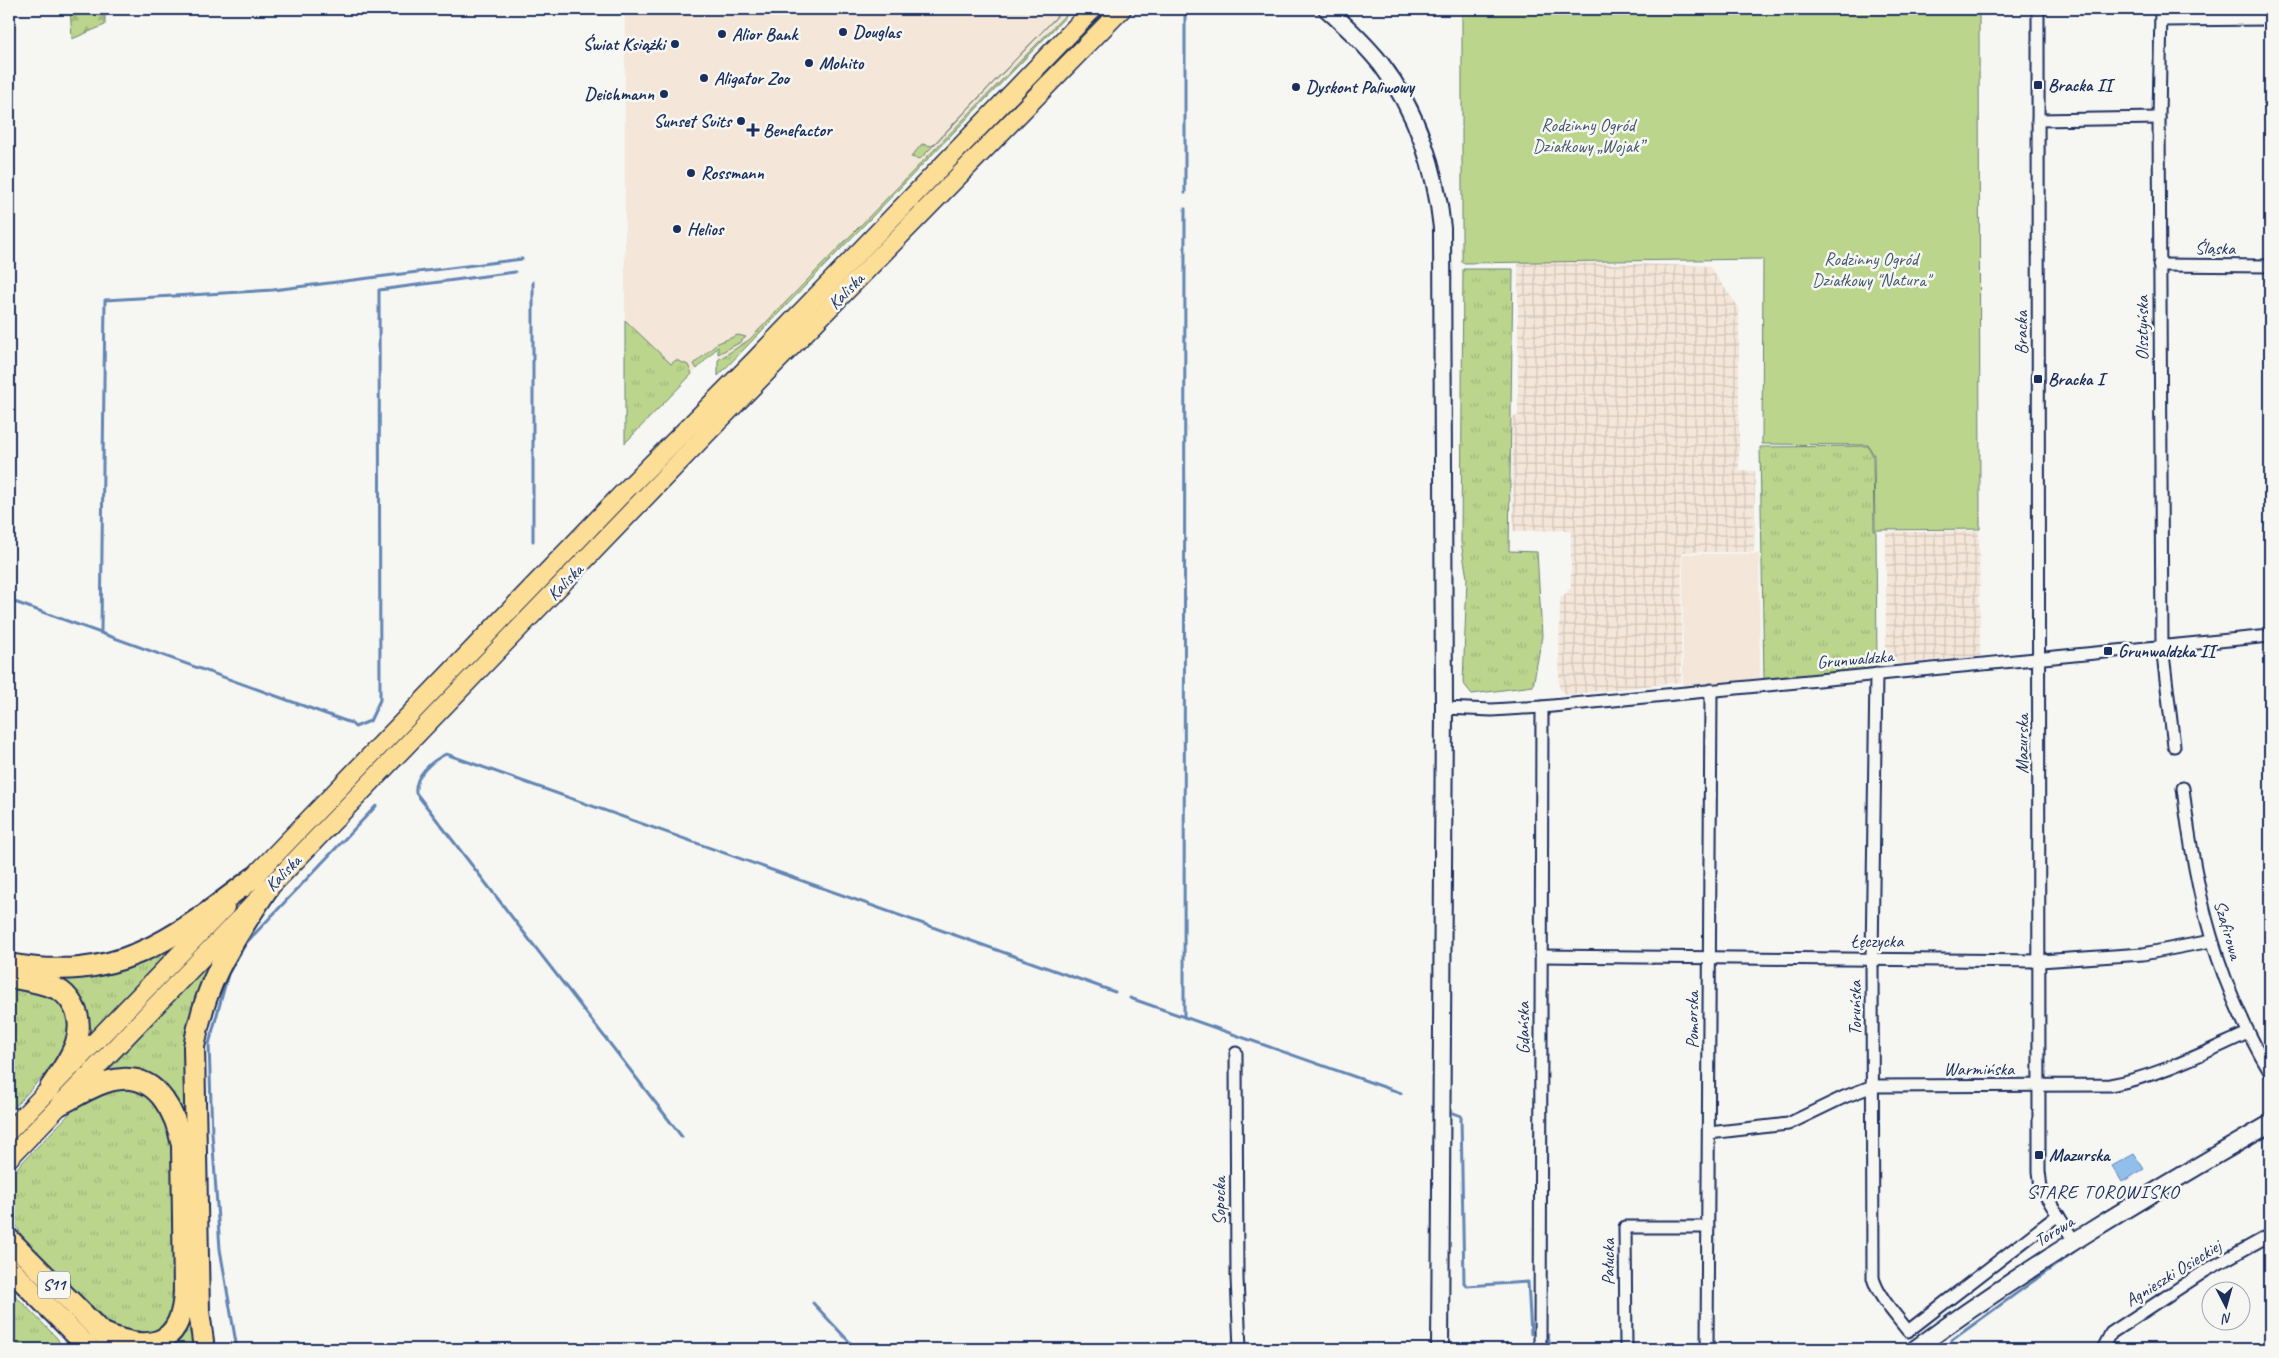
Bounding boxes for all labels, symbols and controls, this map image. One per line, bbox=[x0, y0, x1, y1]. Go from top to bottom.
place label: Douglas bbox=[853, 21, 902, 43]
place label: Alior Bank bbox=[732, 23, 799, 45]
marker: Douglas bbox=[837, 26, 849, 38]
marker: Alior Bank bbox=[716, 28, 728, 40]
place label: Świat Książki bbox=[583, 33, 667, 55]
marker: Świat Książki bbox=[669, 38, 681, 50]
place label: Mohito bbox=[819, 52, 865, 74]
marker: Mohito bbox=[803, 57, 815, 69]
place label: Aligator Zoo bbox=[714, 67, 791, 89]
marker: Aligator Zoo bbox=[698, 72, 710, 84]
place label: Bracka II bbox=[2048, 74, 2116, 96]
place label: Dyskont Paliwowy bbox=[1306, 76, 1416, 98]
marker: Bracka II bbox=[2032, 79, 2044, 91]
marker: Dyskont Paliwowy bbox=[1290, 81, 1302, 93]
place label: Deichmann bbox=[585, 83, 655, 105]
marker: Deichmann bbox=[658, 88, 670, 100]
place label: Sunset Suits bbox=[654, 110, 733, 132]
park label: Rodzinny Ogród Działkowy „Wojak” bbox=[1533, 114, 1648, 157]
marker: Sunset Suits bbox=[735, 115, 747, 127]
place label: Benefactor bbox=[763, 119, 834, 141]
marker: Benefactor bbox=[747, 124, 759, 136]
place label: Rossmann bbox=[701, 162, 765, 184]
marker: Rossmann bbox=[685, 167, 697, 179]
place label: Helios bbox=[687, 218, 725, 240]
marker: Helios bbox=[671, 223, 683, 235]
street label: Śląska bbox=[2195, 237, 2236, 259]
park label: Rodzinny Ogród Działkowy "Natura" bbox=[1812, 248, 1934, 291]
street label: Kaliska bbox=[823, 267, 870, 314]
street label: Olsztyńska bbox=[2131, 294, 2153, 360]
street label: Bracka bbox=[2010, 309, 2032, 355]
place label: Bracka I bbox=[2048, 368, 2109, 390]
marker: Bracka I bbox=[2032, 373, 2044, 385]
street label: Kaliska bbox=[542, 558, 589, 605]
place label: Grunwaldzka II bbox=[2118, 640, 2218, 662]
street label: Grunwaldzka bbox=[1816, 645, 1896, 673]
marker: Grunwaldzka II bbox=[2102, 645, 2114, 657]
street label: Mazurska bbox=[2011, 713, 2033, 774]
street label: Kaliska bbox=[260, 849, 307, 896]
street label: Szafirowa bbox=[2209, 898, 2247, 964]
street label: Łęczycka bbox=[1851, 930, 1904, 952]
street label: Toruńska bbox=[1844, 979, 1866, 1035]
street label: Pomorska bbox=[1681, 990, 1703, 1049]
street label: Gdańska bbox=[1512, 1001, 1534, 1054]
street label: Warmińska bbox=[1944, 1058, 2015, 1080]
place label: Mazurska bbox=[2049, 1144, 2111, 1166]
marker: Mazurska bbox=[2033, 1149, 2045, 1161]
street label: Sopocka bbox=[1208, 1175, 1230, 1225]
district label: STARE TOROWISKO bbox=[2027, 1180, 2181, 1204]
street label: Torowa bbox=[2030, 1210, 2079, 1252]
street label: Agnieszki Osieckiej bbox=[2121, 1234, 2227, 1311]
street label: Pałucka bbox=[1597, 1237, 1619, 1285]
road number: S11 bbox=[38, 1272, 70, 1298]
north arrow bbox=[2202, 1280, 2252, 1330]
text: N bbox=[2220, 1310, 2233, 1328]

